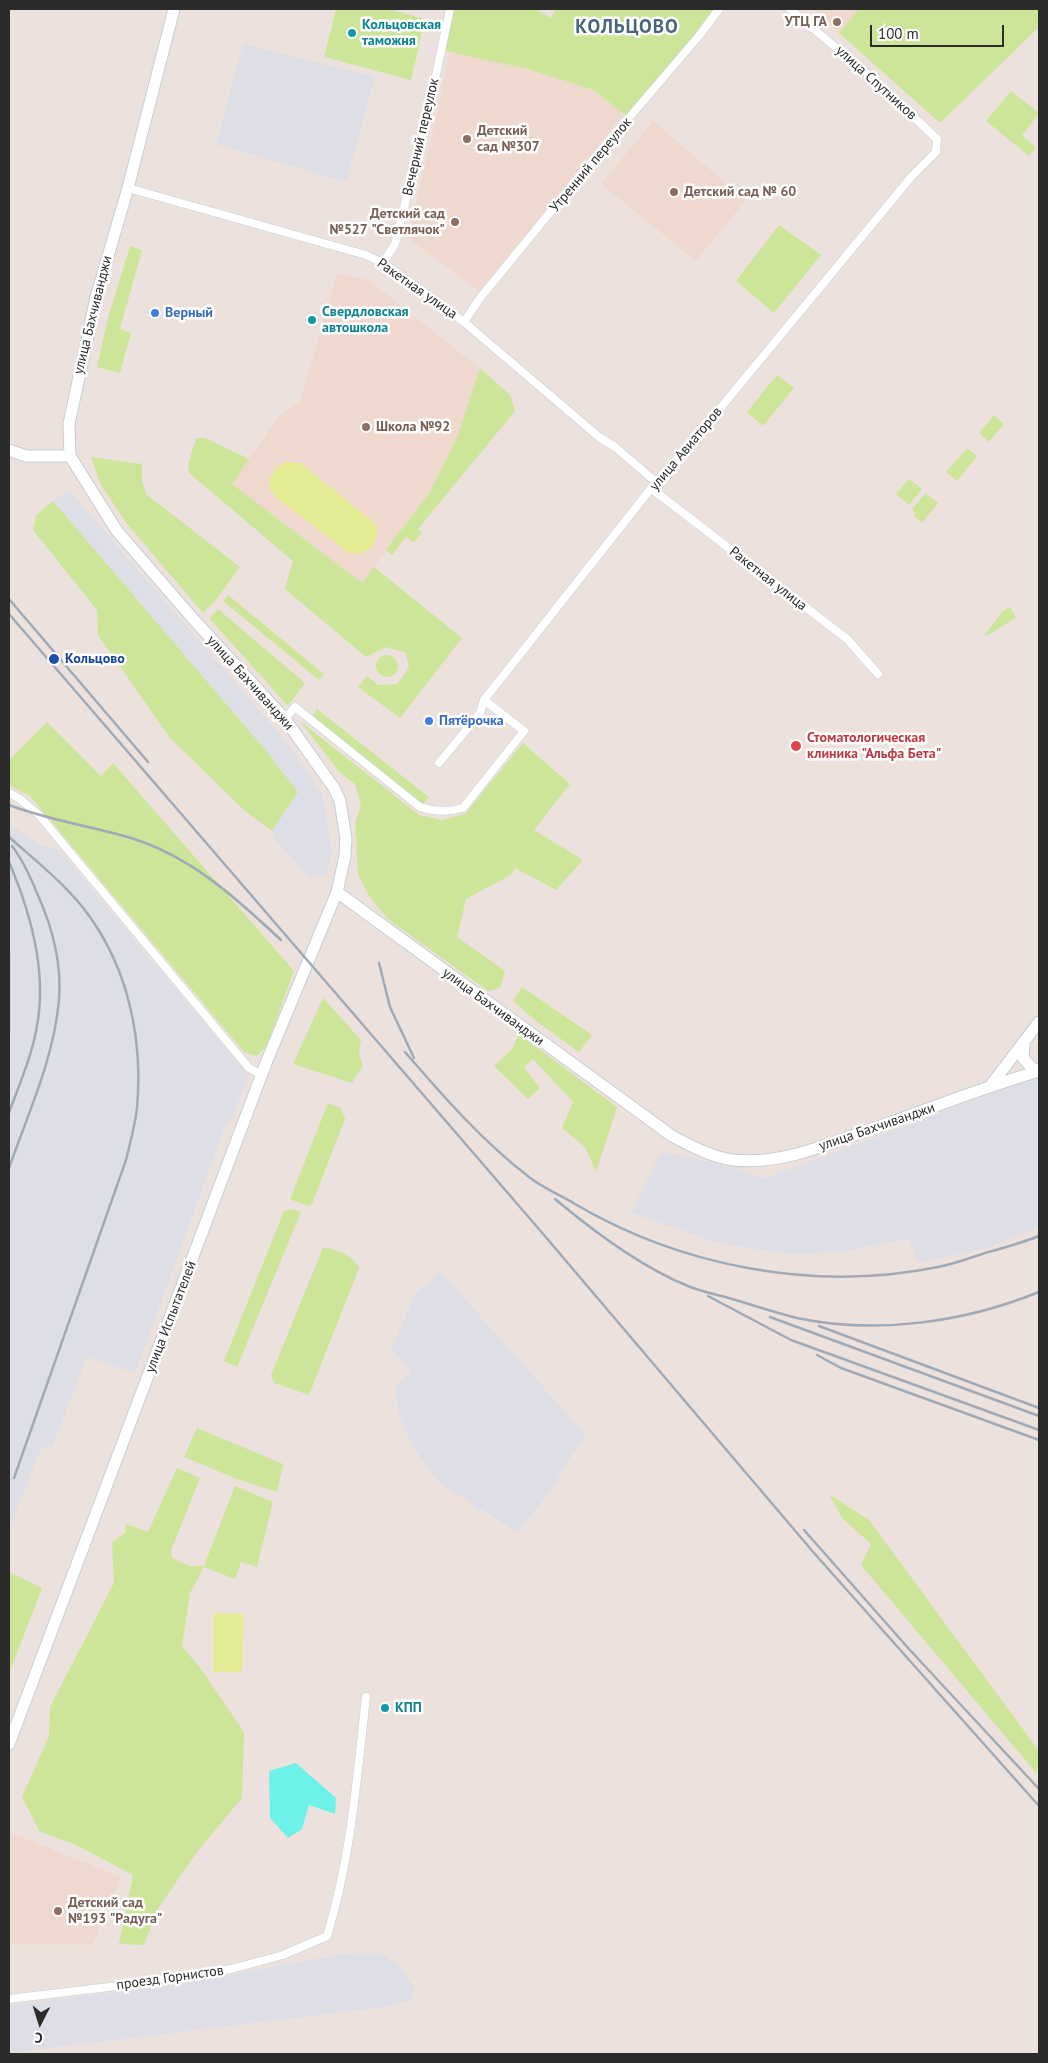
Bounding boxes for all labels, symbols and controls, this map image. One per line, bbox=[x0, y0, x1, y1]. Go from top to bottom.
place label: УТЦ ГА bbox=[785, 14, 827, 30]
scale bar bbox=[873, 15, 1007, 47]
marker: УТЦ ГА bbox=[831, 16, 843, 28]
place label: Кольцовская таможня bbox=[362, 17, 441, 49]
district label: КОЛЬЦОВО bbox=[574, 17, 680, 39]
text: 100 m bbox=[878, 24, 919, 43]
marker: Кольцовская таможня bbox=[346, 27, 358, 39]
street label: улица Спутников bbox=[832, 42, 920, 124]
street label: Вечерний переулок bbox=[399, 77, 443, 197]
street label: Утренний переулок bbox=[546, 114, 636, 216]
place label: Детский сад №307 bbox=[477, 123, 540, 156]
marker: Детский сад №307 bbox=[461, 133, 473, 145]
place label: Детский сад № 60 bbox=[684, 184, 796, 200]
marker: Детский сад № 60 bbox=[668, 186, 680, 198]
place label: Детский сад №527 "Светлячок" bbox=[330, 206, 445, 238]
marker: Детский сад №527 "Светлячок" bbox=[449, 216, 461, 228]
street label: улица Бахчиванджи bbox=[70, 254, 116, 376]
street label: Ракетная улица bbox=[374, 255, 460, 323]
place label: Свердловская автошкола bbox=[322, 304, 409, 336]
place label: Верный bbox=[165, 305, 213, 321]
marker: Верный bbox=[149, 307, 161, 319]
marker: Свердловская автошкола bbox=[306, 314, 318, 326]
street label: улица Авиаторов bbox=[646, 404, 726, 494]
place label: Школа №92 bbox=[376, 419, 450, 435]
marker: Школа №92 bbox=[360, 421, 372, 433]
street label: Ракетная улица bbox=[726, 543, 810, 615]
street label: улица Бахчиванджи bbox=[203, 632, 297, 734]
place label: Кольцово bbox=[65, 651, 125, 667]
marker: Кольцово bbox=[47, 652, 61, 666]
place label: Пятёрочка bbox=[439, 713, 504, 729]
marker: Пятёрочка bbox=[423, 715, 435, 727]
place label: Стоматологическая клиника "Альфа Бета" bbox=[807, 730, 941, 762]
marker: Стоматологическая клиника "Альфа Бета" bbox=[789, 739, 803, 753]
street label: улица Бахчиванджи bbox=[439, 964, 547, 1050]
street label: улица Бахчиванджи bbox=[817, 1099, 937, 1155]
street label: улица Испытателей bbox=[142, 1259, 200, 1375]
place label: КПП bbox=[395, 1700, 422, 1716]
marker: КПП bbox=[379, 1702, 391, 1714]
place label: Детский сад №193 "Радуга" bbox=[68, 1895, 162, 1928]
marker: Детский сад №193 "Радуга" bbox=[52, 1905, 64, 1917]
street label: проезд Горнистов bbox=[115, 1962, 225, 1994]
north arrow bbox=[15, 1998, 65, 2048]
text: С bbox=[34, 2029, 43, 2047]

